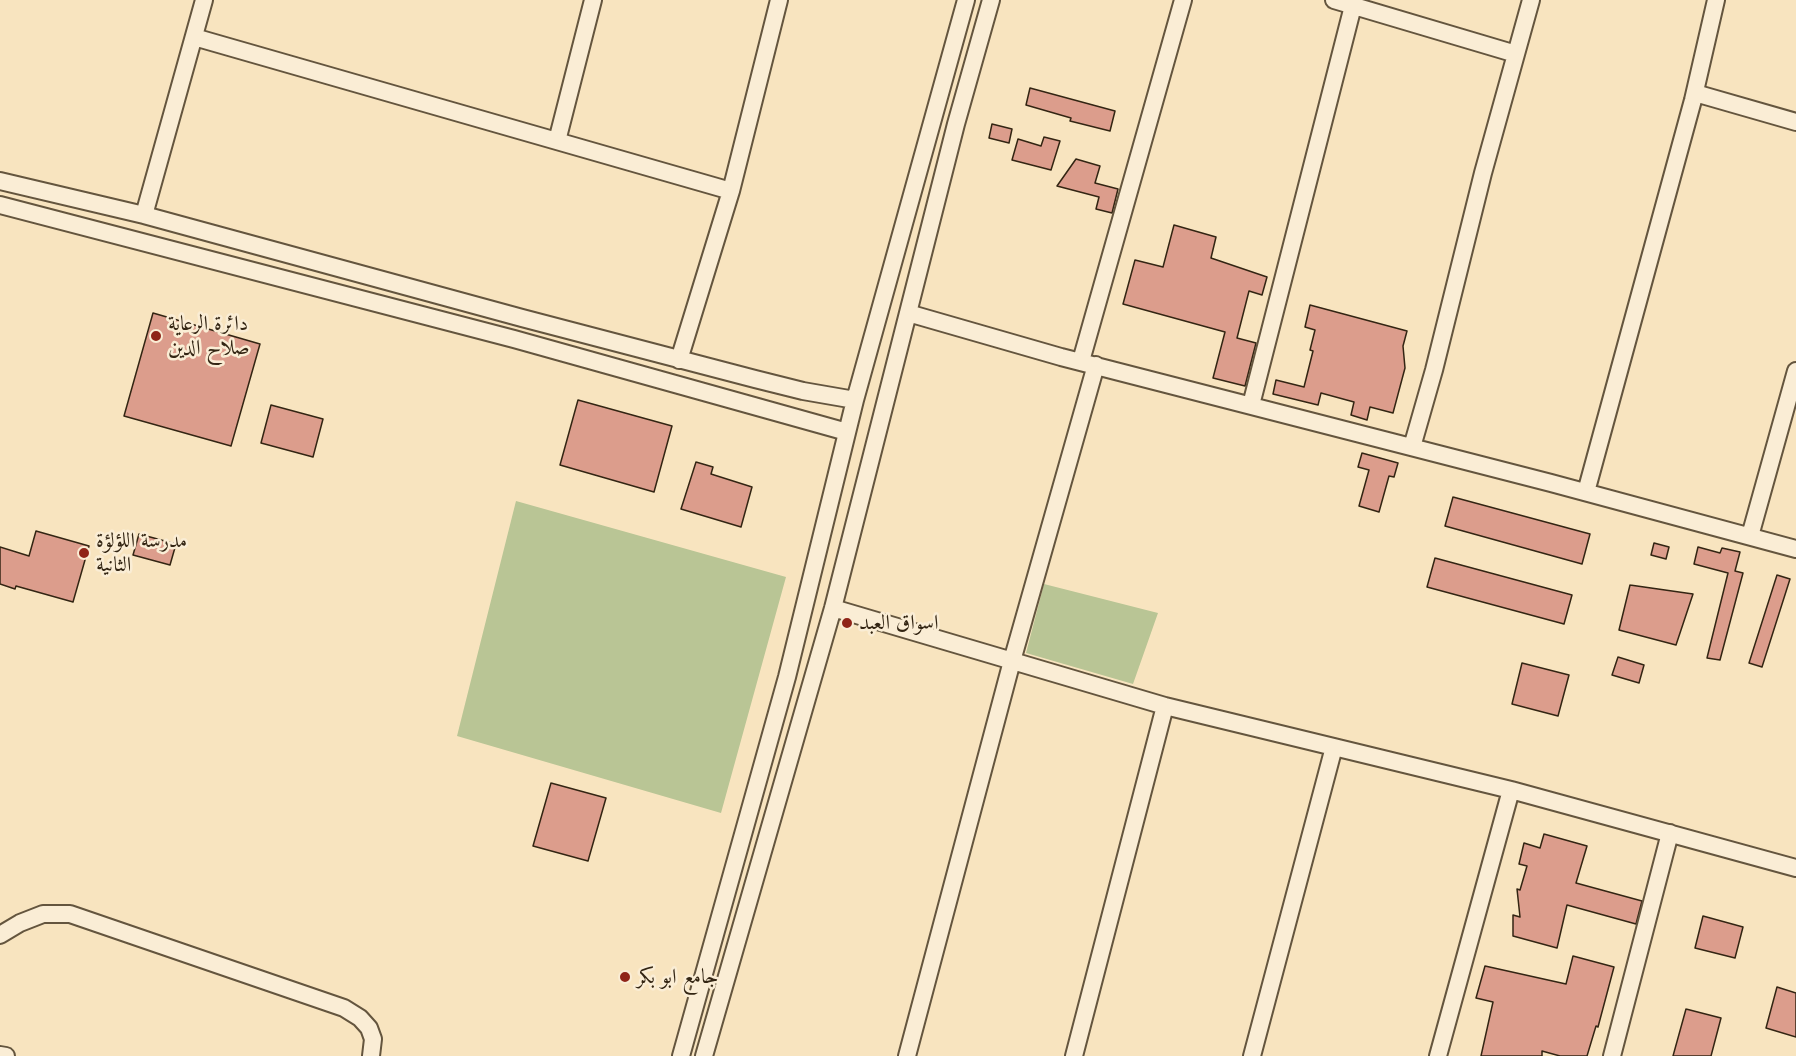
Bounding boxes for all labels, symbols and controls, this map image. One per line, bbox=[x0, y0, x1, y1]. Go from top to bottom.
place label: دائرة الرعاية صلاح الدين bbox=[168, 311, 250, 361]
marker: دائرة الرعاية صلاح الدين bbox=[149, 329, 163, 343]
place label: مدرسة اللؤلؤة الثانية bbox=[96, 528, 187, 578]
marker: مدرسة اللؤلؤة الثانية bbox=[77, 546, 91, 560]
place label: اسواق العبد bbox=[859, 610, 939, 636]
marker: اسواق العبد bbox=[840, 616, 854, 630]
place label: جامع ابو بكر bbox=[637, 964, 718, 990]
marker: جامع ابو بكر bbox=[618, 970, 632, 984]

